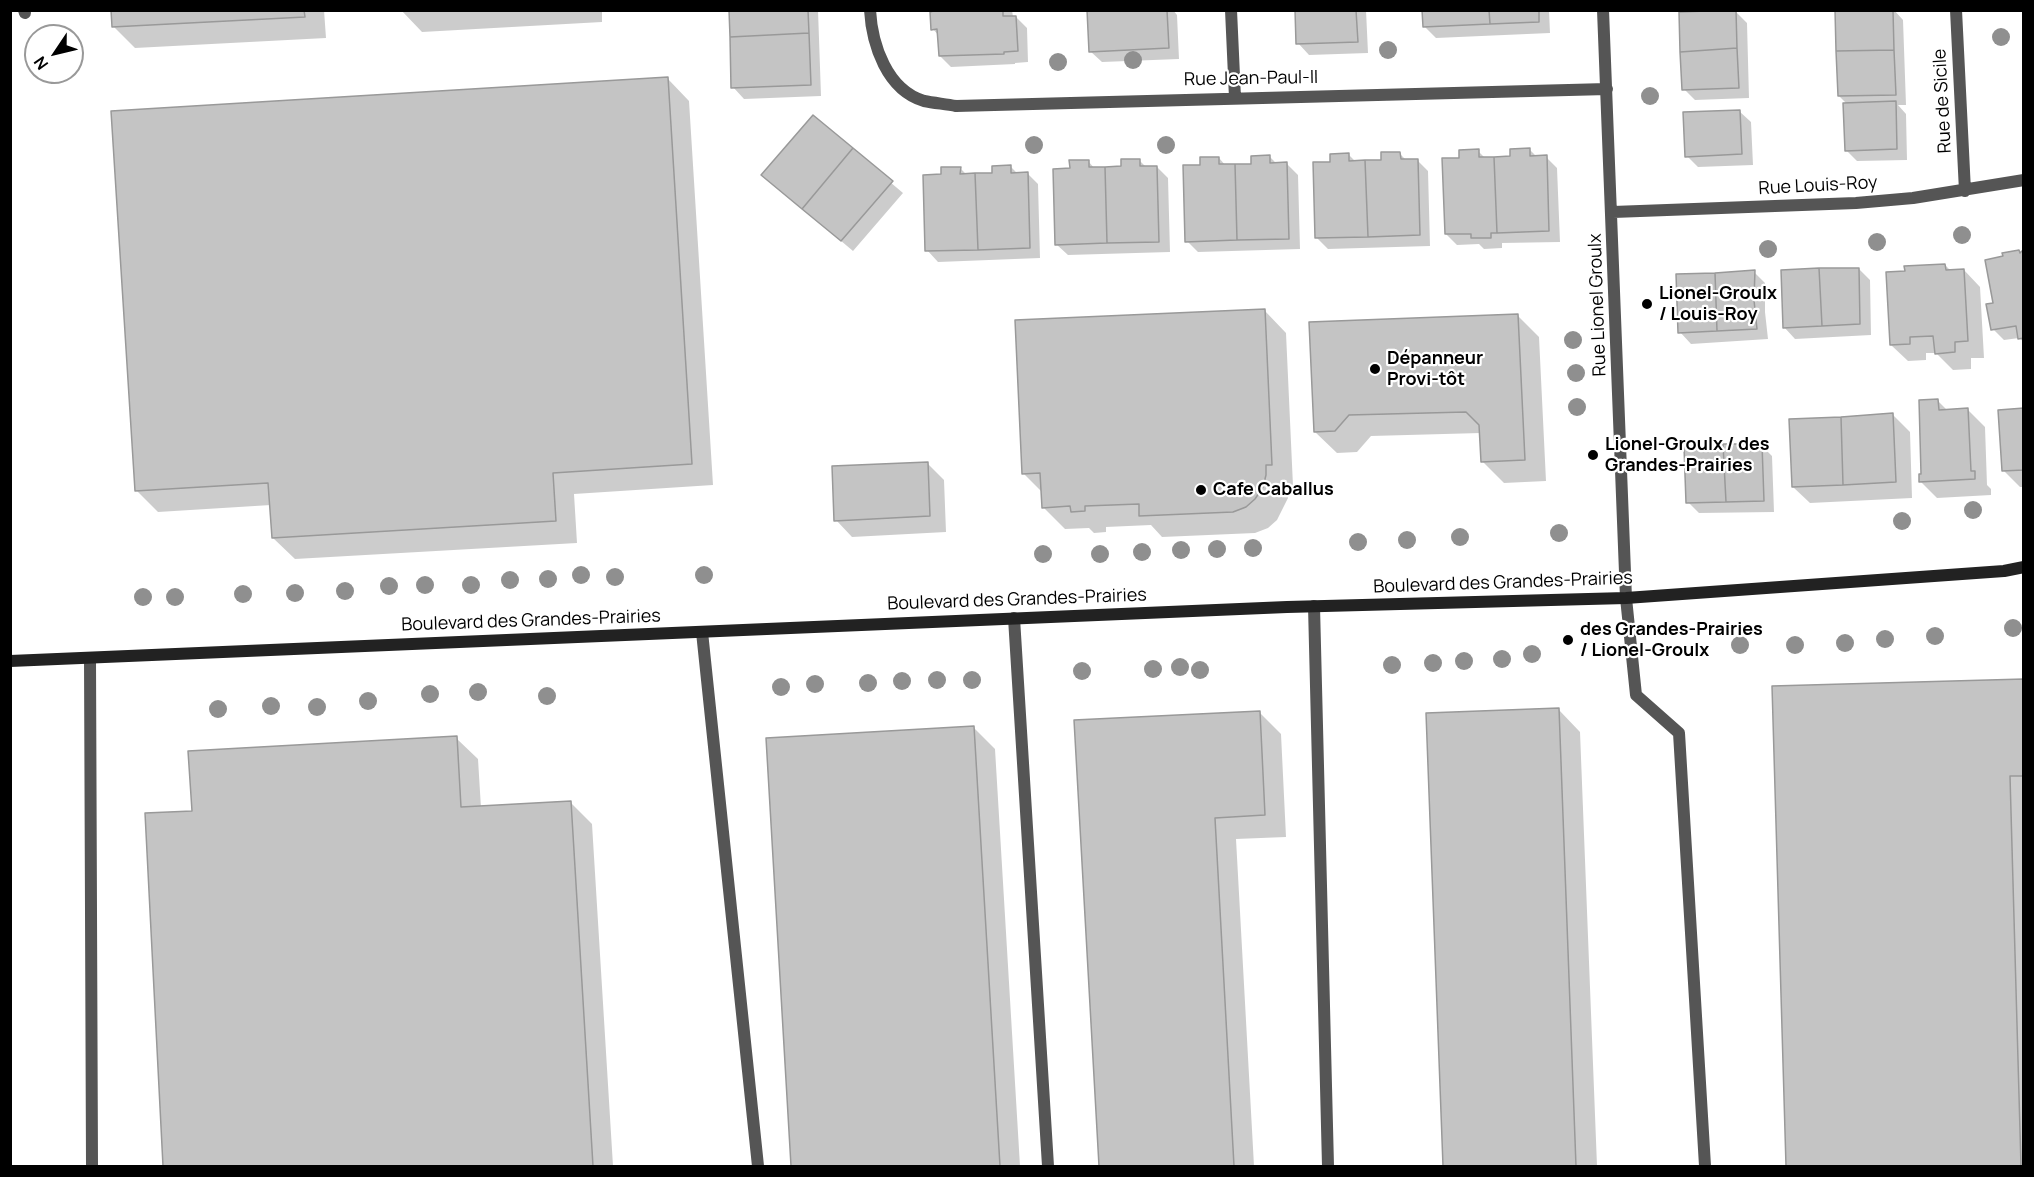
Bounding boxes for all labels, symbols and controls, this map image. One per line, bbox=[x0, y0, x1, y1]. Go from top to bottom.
north arrow bbox=[24, 24, 84, 84]
street label: Rue de Sicile bbox=[1929, 48, 1957, 154]
text: N bbox=[29, 52, 53, 74]
street label: Rue Jean-Paul-II bbox=[1184, 67, 1318, 91]
street label: Rue Louis-Roy bbox=[1758, 172, 1878, 200]
street label: Rue Lionel Groulx bbox=[1585, 233, 1611, 377]
place label: Lionel-Groulx / Louis-Roy bbox=[1659, 283, 1777, 326]
marker: Lionel-Groulx / Louis-Roy bbox=[1640, 297, 1654, 311]
place label: Dépanneur Provi-tôt bbox=[1387, 348, 1483, 391]
marker: Dépanneur Provi-tôt bbox=[1368, 362, 1382, 376]
place label: Lionel-Groulx / des Grandes-Prairies bbox=[1605, 434, 1770, 476]
marker: Lionel-Groulx / des Grandes-Prairies bbox=[1586, 448, 1600, 462]
place label: Cafe Caballus bbox=[1213, 479, 1334, 501]
marker: Cafe Caballus bbox=[1194, 483, 1208, 497]
street label: Boulevard des Grandes-Prairies bbox=[1373, 568, 1633, 598]
street label: Boulevard des Grandes-Prairies bbox=[887, 585, 1147, 615]
street label: Boulevard des Grandes-Prairies bbox=[401, 606, 661, 636]
place label: des Grandes-Prairies / Lionel-Groulx bbox=[1580, 619, 1763, 662]
marker: des Grandes-Prairies / Lionel-Groulx bbox=[1561, 633, 1575, 647]

